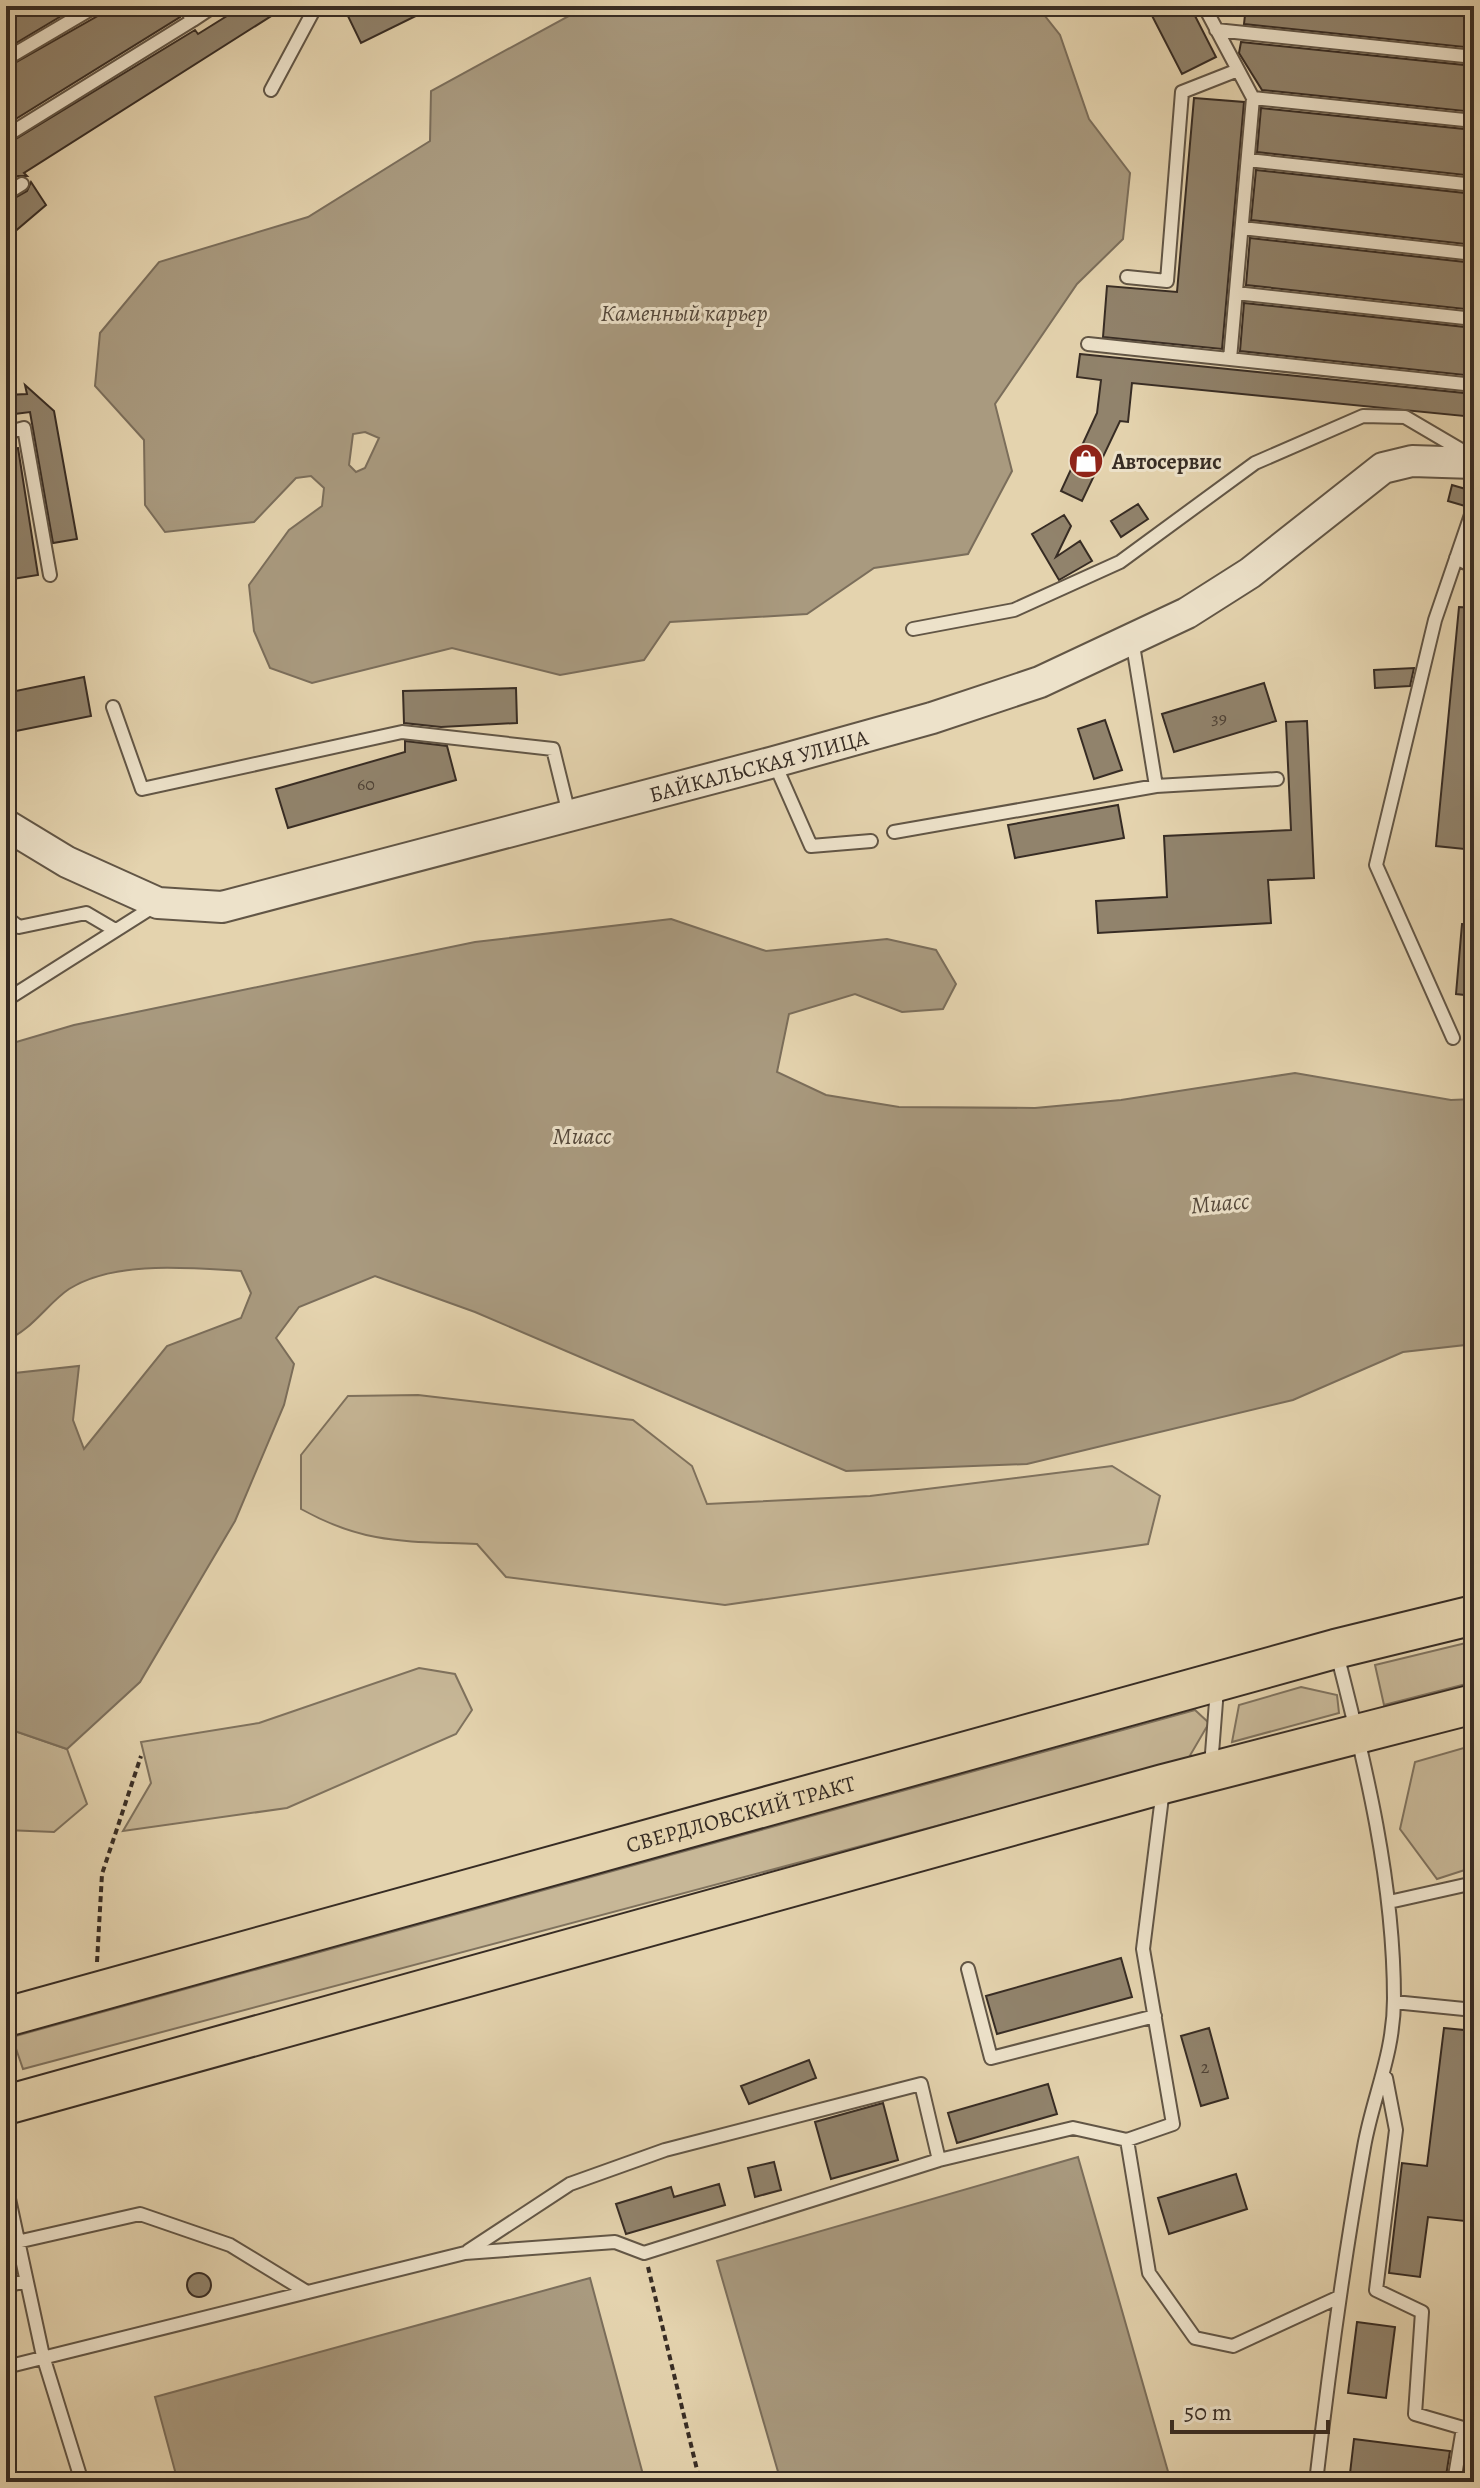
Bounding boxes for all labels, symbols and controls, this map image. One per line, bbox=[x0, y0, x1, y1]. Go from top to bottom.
water label: Каменный карьер bbox=[600, 297, 768, 329]
shop icon: Автосервис bbox=[1067, 442, 1105, 480]
place label: Автосервис bbox=[1111, 447, 1222, 477]
house number: 39 bbox=[1211, 706, 1227, 730]
street label: БАЙКАЛЬСКАЯ УЛИЦА bbox=[646, 722, 873, 810]
house number: 60 bbox=[357, 772, 375, 796]
water label: Миасс bbox=[553, 1120, 612, 1152]
water label: Миасс bbox=[1189, 1184, 1251, 1221]
street label: СВЕРДЛОВСКИЙ ТРАКТ bbox=[623, 1769, 859, 1861]
house number: 2 bbox=[1201, 2055, 1210, 2079]
scale bar bbox=[1172, 2384, 1328, 2434]
text: 50 m bbox=[1184, 2396, 1232, 2428]

